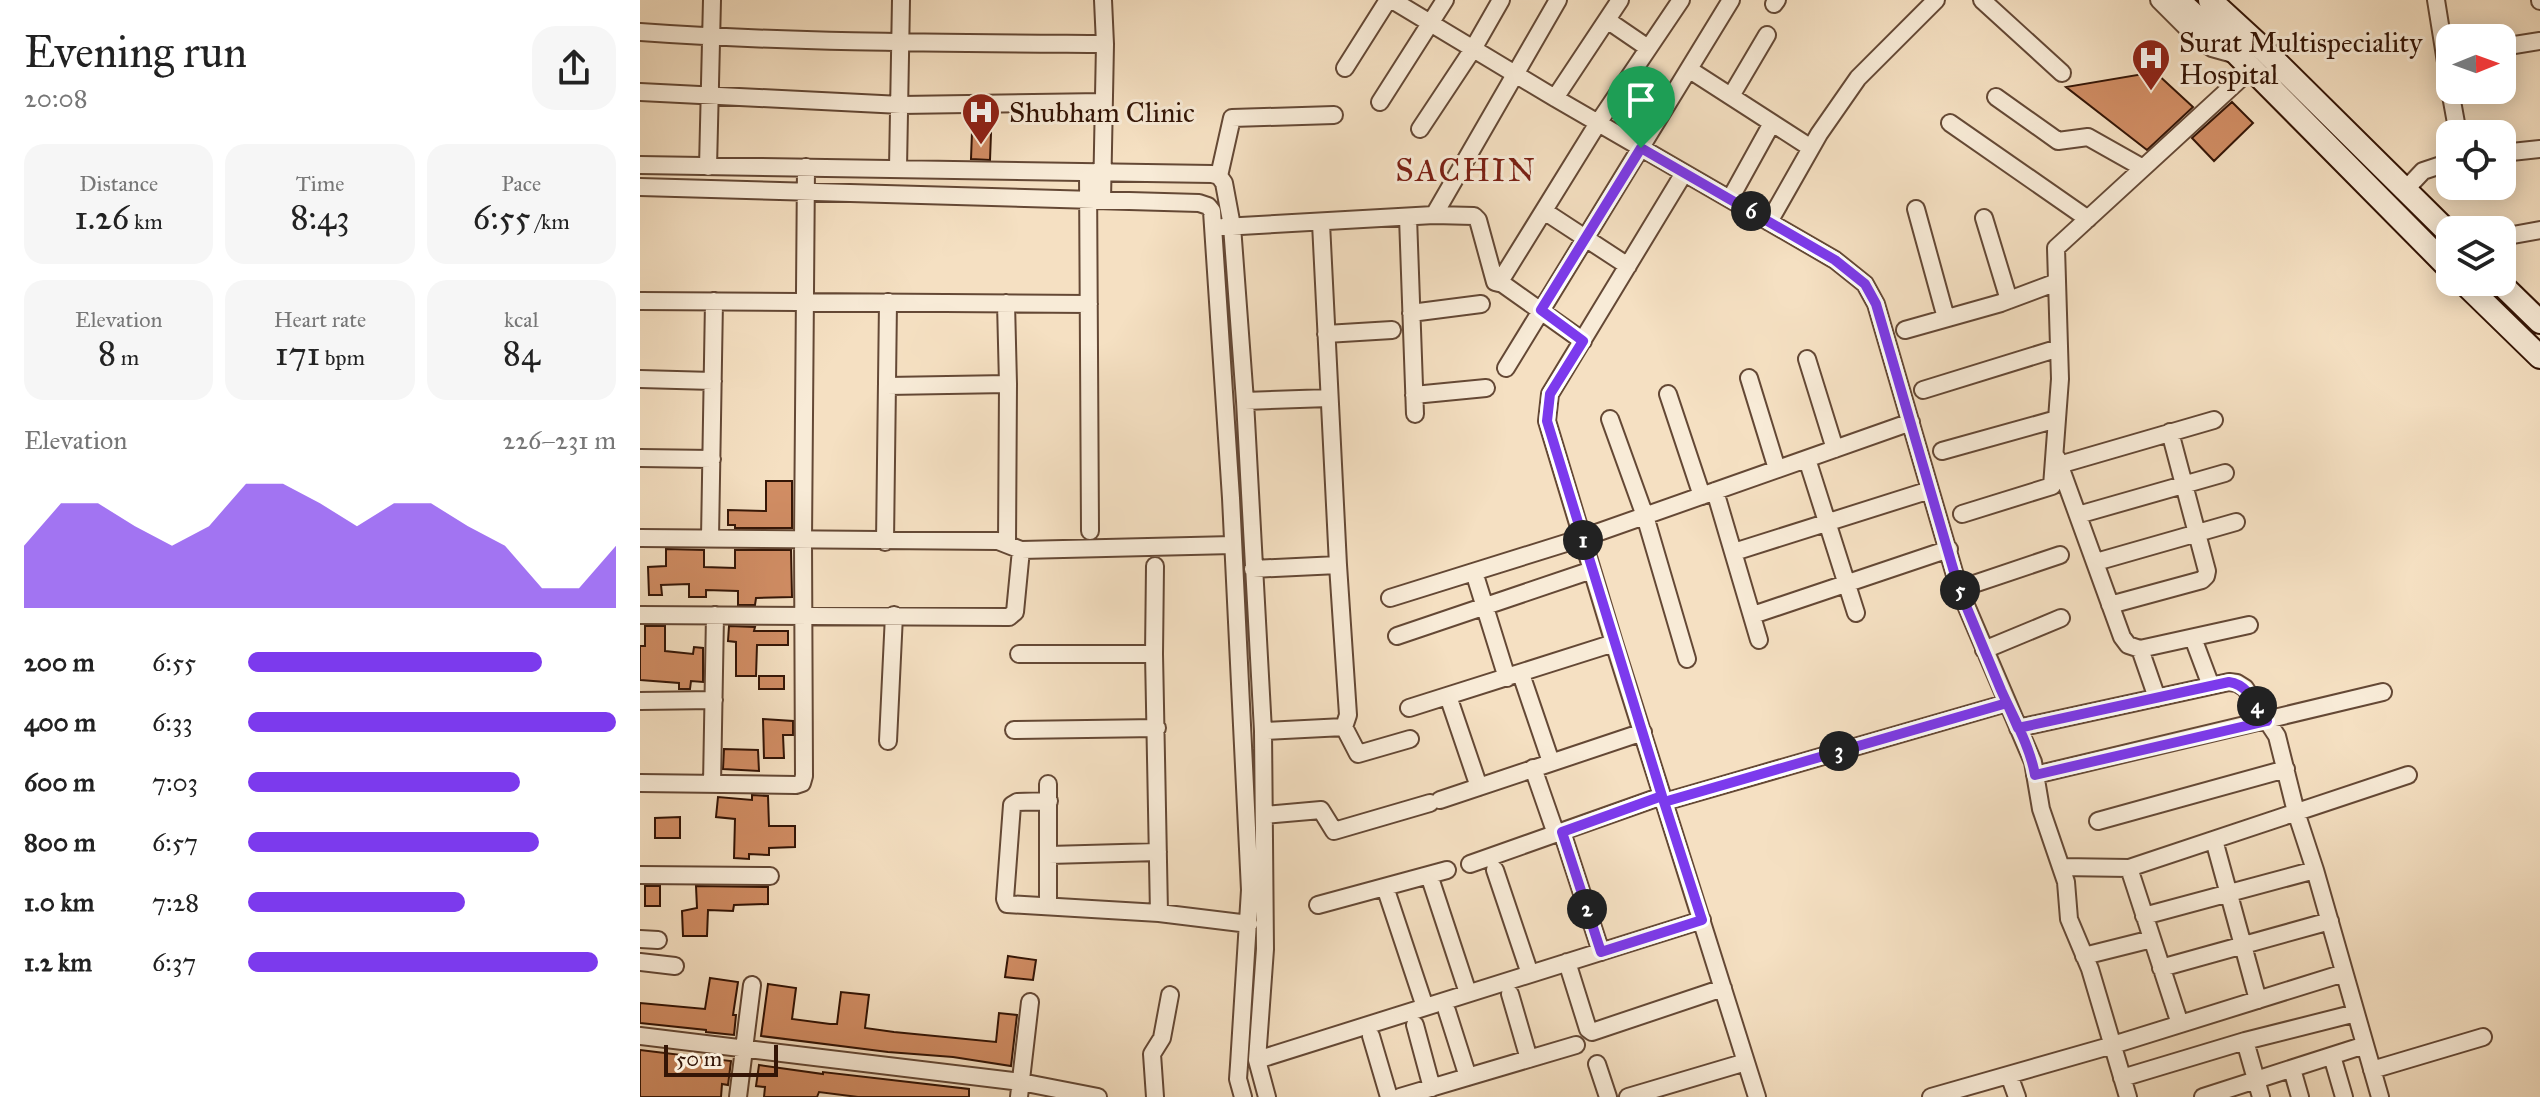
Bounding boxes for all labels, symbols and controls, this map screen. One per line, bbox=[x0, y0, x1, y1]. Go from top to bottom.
north arrow bbox=[2436, 24, 2516, 104]
map controls bbox=[2436, 24, 2516, 296]
text: Evening run bbox=[24, 25, 247, 79]
place label: Surat Multispeciality Hospital bbox=[2179, 25, 2423, 92]
button: share bbox=[532, 26, 616, 110]
hospital icon: Surat Multispeciality Hospital bbox=[2130, 37, 2172, 92]
pin bbox=[1607, 66, 1675, 148]
icon: arrive bbox=[1619, 78, 1663, 122]
text: 20:08 bbox=[24, 82, 87, 114]
hospital icon: Shubham Clinic bbox=[960, 91, 1002, 146]
place label: Shubham Clinic bbox=[1009, 95, 1195, 130]
button: locate bbox=[2436, 120, 2516, 200]
district label: SACHIN bbox=[1395, 151, 1537, 190]
text: Distance bbox=[79, 170, 158, 197]
text: Time bbox=[296, 170, 344, 197]
text: Pace bbox=[501, 170, 541, 197]
pin: 6 bbox=[1731, 191, 1771, 231]
text: 1.26 bbox=[75, 197, 129, 238]
text: 8:43 bbox=[290, 197, 350, 238]
text: 6:55 bbox=[473, 197, 530, 238]
text: 6 bbox=[1745, 197, 1757, 224]
text: km bbox=[129, 208, 163, 235]
text: /km bbox=[530, 208, 570, 235]
button: layers bbox=[2436, 216, 2516, 296]
text: Elevation bbox=[75, 306, 162, 333]
text: Heart rate bbox=[274, 306, 366, 333]
text: kcal bbox=[504, 306, 539, 333]
text: 8 bbox=[98, 333, 116, 374]
text: 171 bbox=[275, 333, 320, 374]
text: 84 bbox=[503, 333, 540, 374]
text: m bbox=[116, 344, 139, 371]
text: bpm bbox=[320, 344, 365, 371]
text: Elevation bbox=[24, 424, 127, 456]
text: 226–231 m bbox=[503, 424, 616, 456]
pin: 1 bbox=[1563, 520, 1603, 560]
text: 1 bbox=[1579, 526, 1587, 553]
pin: 5 bbox=[1940, 570, 1980, 610]
text: 5 bbox=[1955, 576, 1965, 603]
text: 200 m bbox=[24, 646, 95, 678]
text: 6:55 bbox=[152, 646, 196, 678]
pin: 4 bbox=[2237, 686, 2277, 726]
text: 4 bbox=[2251, 692, 2263, 719]
text: 400 m bbox=[24, 706, 96, 738]
text: 6:33 bbox=[152, 706, 193, 738]
pin: 3 bbox=[1819, 731, 1859, 771]
text: 3 bbox=[1835, 737, 1843, 764]
text: 600 m bbox=[24, 766, 95, 798]
text: 7:03 bbox=[152, 766, 198, 798]
text: 800 m bbox=[24, 826, 96, 858]
text: 6:57 bbox=[152, 826, 198, 858]
text: 1.0 km bbox=[24, 886, 94, 918]
text: 7:28 bbox=[152, 886, 199, 918]
pin: 2 bbox=[1567, 889, 1607, 929]
text: 2 bbox=[1582, 895, 1592, 922]
text: 1.2 km bbox=[24, 946, 92, 978]
text: 6:37 bbox=[152, 946, 196, 978]
scale bar bbox=[664, 1041, 778, 1077]
text: 50 m bbox=[676, 1045, 722, 1072]

